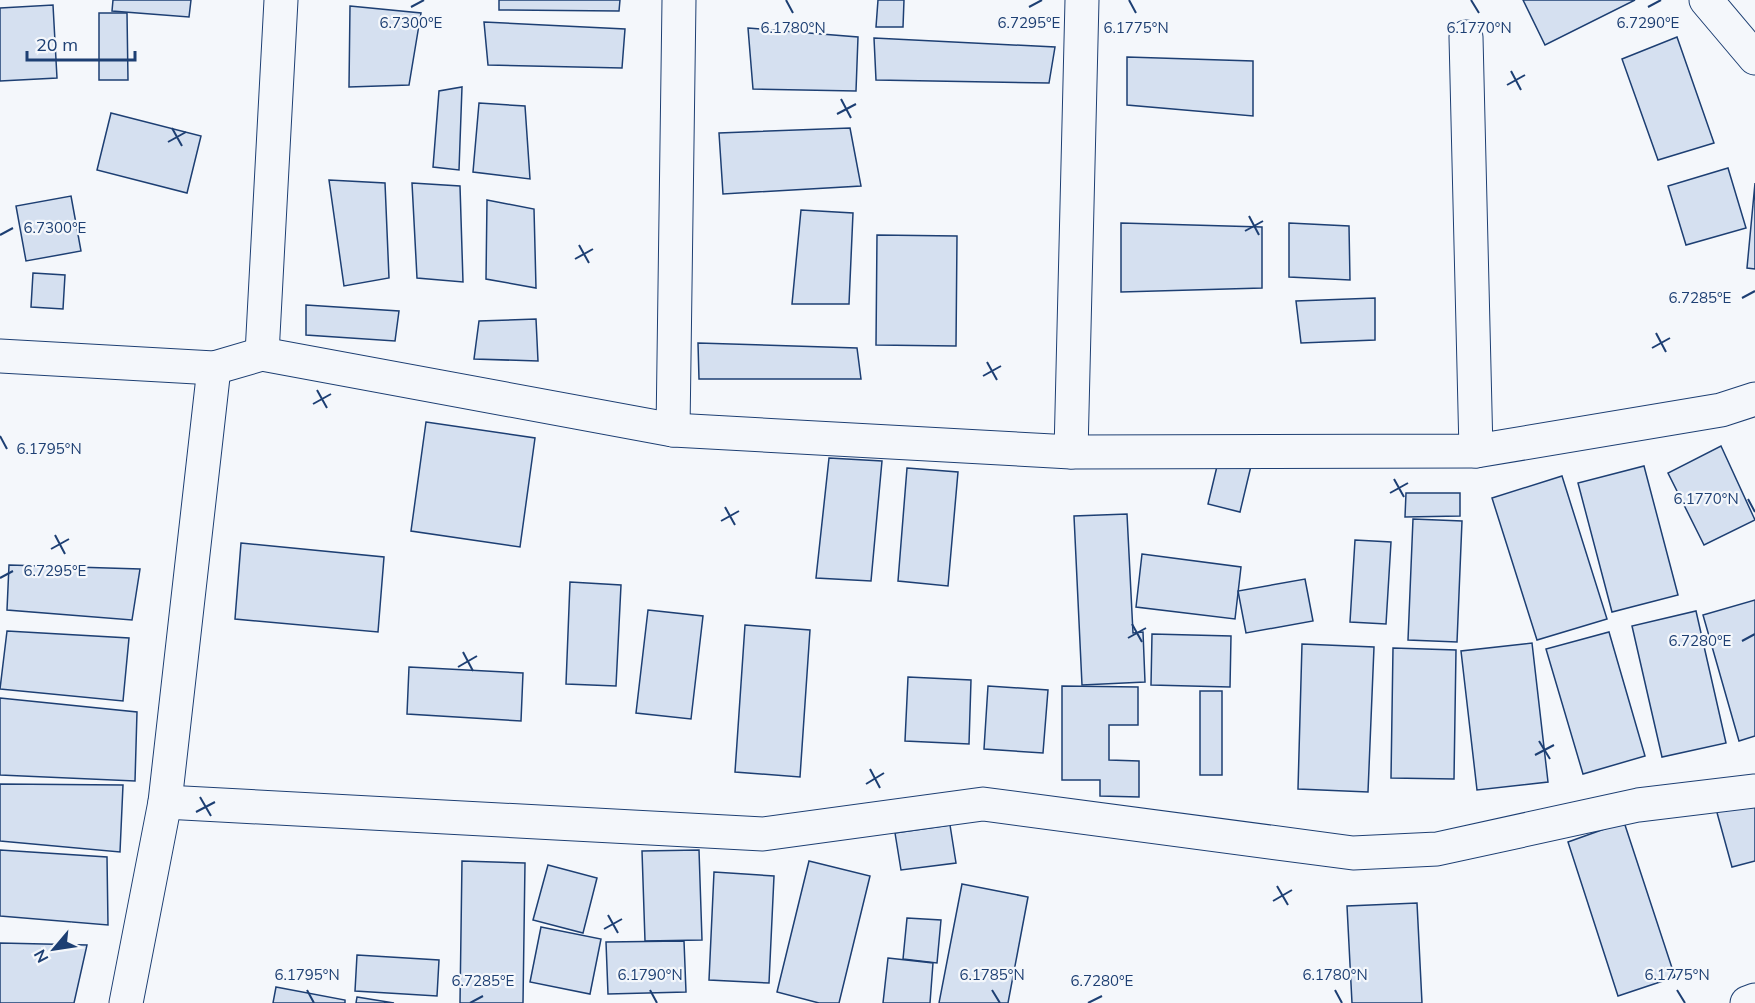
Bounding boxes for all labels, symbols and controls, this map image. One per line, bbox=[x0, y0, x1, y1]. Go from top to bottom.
text: 6.7300°E bbox=[380, 13, 443, 32]
text: 6.7295°E bbox=[998, 13, 1061, 32]
text: 6.7290°E bbox=[1617, 13, 1680, 32]
text: 6.1780°N bbox=[760, 18, 826, 37]
text: 6.1775°N bbox=[1103, 18, 1169, 37]
text: 6.1770°N bbox=[1446, 18, 1512, 37]
scale bar bbox=[27, 24, 135, 62]
text: 20 m bbox=[36, 33, 78, 56]
text: 6.7300°E bbox=[24, 218, 87, 237]
text: 6.7285°E bbox=[1669, 288, 1732, 307]
text: 6.1795°N bbox=[16, 439, 82, 458]
text: 6.1770°N bbox=[1673, 489, 1739, 508]
text: 6.7295°E bbox=[24, 561, 87, 580]
text: 6.7280°E bbox=[1669, 631, 1732, 650]
north arrow bbox=[24, 919, 84, 979]
text: N bbox=[29, 946, 53, 966]
text: 6.1795°N bbox=[274, 965, 340, 984]
text: 6.1790°N bbox=[617, 965, 683, 984]
text: 6.1785°N bbox=[959, 965, 1025, 984]
text: 6.1780°N bbox=[1302, 965, 1368, 984]
text: 6.1775°N bbox=[1644, 965, 1710, 984]
text: 6.7285°E bbox=[452, 971, 515, 990]
text: 6.7280°E bbox=[1071, 971, 1134, 990]

